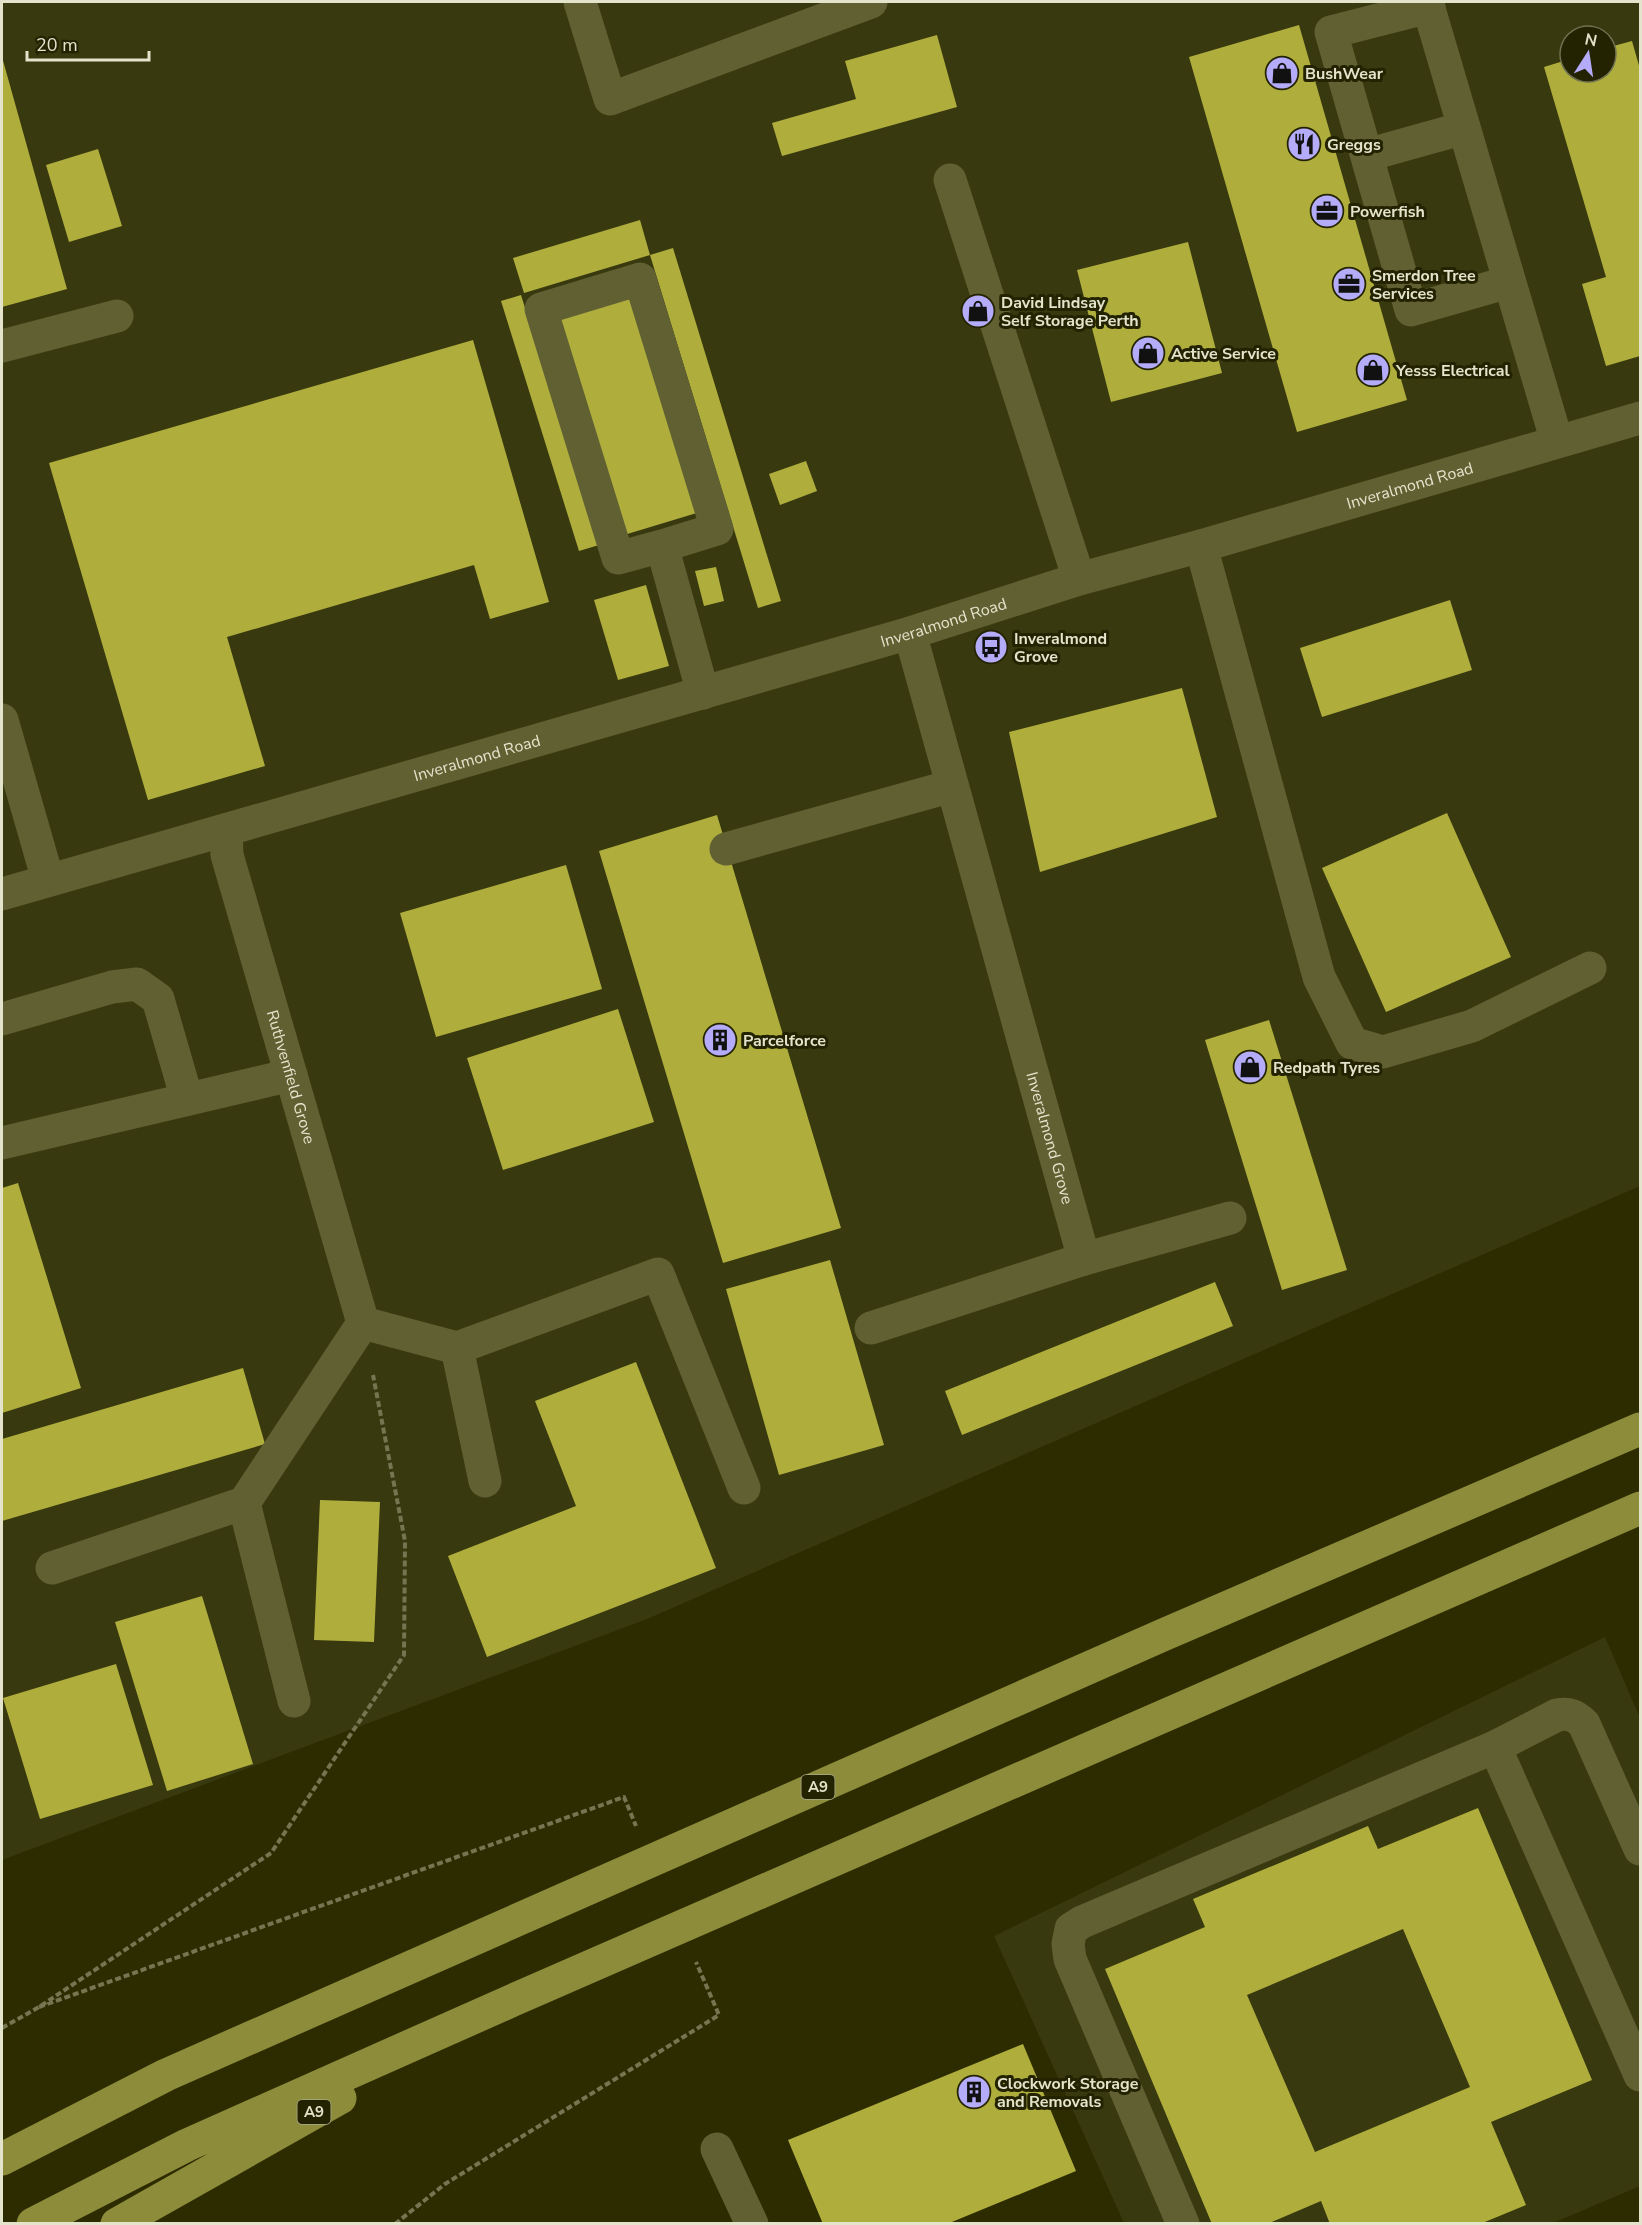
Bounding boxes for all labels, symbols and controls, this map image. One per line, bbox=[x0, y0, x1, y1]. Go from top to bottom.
scale bar bbox=[27, 24, 148, 62]
north arrow bbox=[1558, 24, 1618, 84]
text: N bbox=[1583, 28, 1599, 52]
text: 20 m bbox=[36, 33, 78, 57]
shop icon: BushWear bbox=[1264, 55, 1300, 91]
place label: BushWear bbox=[1305, 63, 1384, 85]
restaurant icon: Greggs bbox=[1286, 126, 1322, 162]
place label: Greggs bbox=[1327, 134, 1381, 156]
office icon: Powerfish bbox=[1309, 193, 1345, 229]
place label: Powerfish bbox=[1350, 201, 1425, 223]
place label: Smerdon Tree Services bbox=[1372, 265, 1476, 305]
office icon: Smerdon Tree Services bbox=[1331, 266, 1367, 302]
place label: David Lindsay Self Storage Perth bbox=[1001, 292, 1139, 332]
shop icon: David Lindsay Self Storage Perth bbox=[960, 293, 996, 329]
shop icon: Active Service bbox=[1130, 335, 1166, 371]
place label: Active Service bbox=[1171, 343, 1276, 365]
shop icon: Yesss Electrical bbox=[1355, 352, 1391, 388]
place label: Yesss Electrical bbox=[1395, 360, 1510, 382]
street label: Inveralmond Road bbox=[1344, 457, 1476, 515]
street label: Inveralmond Road bbox=[878, 593, 1010, 653]
place label: Inveralmond Grove bbox=[1014, 628, 1107, 668]
bus stop icon: Inveralmond Grove bbox=[973, 629, 1009, 665]
street label: Inveralmond Road bbox=[411, 730, 543, 787]
street label: Ruthvenfield Grove bbox=[261, 1008, 320, 1147]
building icon: Parcelforce bbox=[702, 1022, 738, 1058]
place label: Parcelforce bbox=[743, 1030, 826, 1052]
shop icon: Redpath Tyres bbox=[1232, 1049, 1268, 1085]
place label: Redpath Tyres bbox=[1273, 1057, 1380, 1079]
street label: Inveralmond Grove bbox=[1020, 1069, 1078, 1207]
road number: A9 bbox=[802, 1775, 834, 1799]
place label: Clockwork Storage and Removals bbox=[997, 2073, 1139, 2113]
building icon: Clockwork Storage and Removals bbox=[956, 2074, 992, 2110]
road number: A9 bbox=[298, 2100, 330, 2124]

